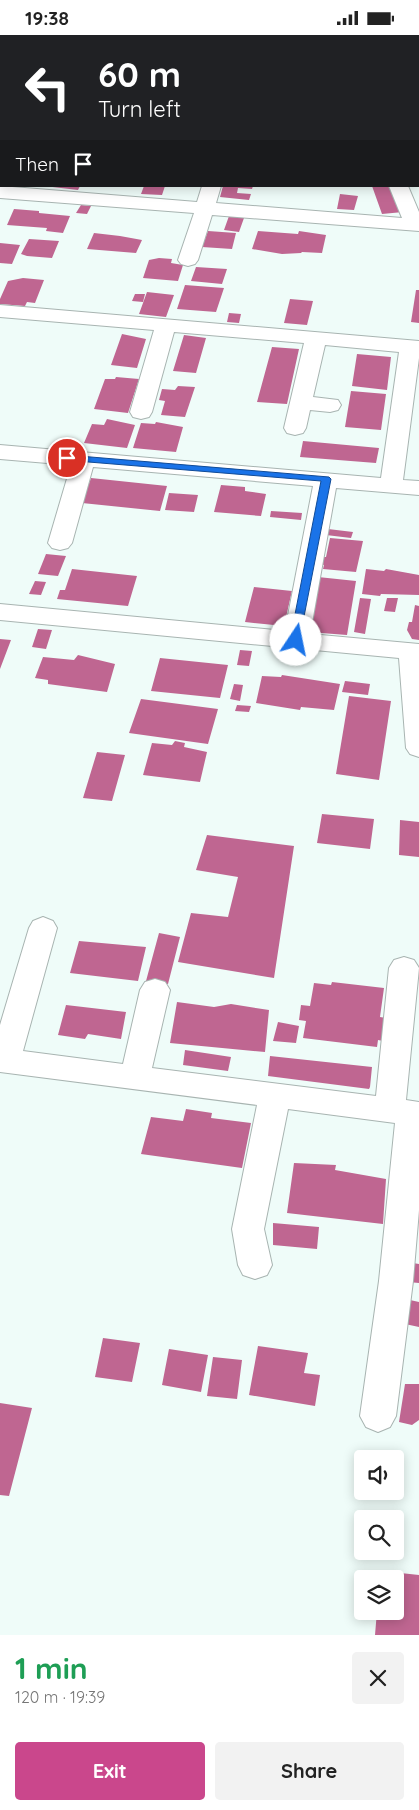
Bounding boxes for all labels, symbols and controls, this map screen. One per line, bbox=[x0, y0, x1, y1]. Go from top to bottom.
text: 19:38 bbox=[25, 6, 69, 30]
text: 60 m bbox=[98, 52, 181, 96]
icon: left bbox=[15, 55, 80, 120]
text: Turn left bbox=[98, 95, 181, 123]
icon: arrive bbox=[69, 150, 97, 178]
text: Then bbox=[15, 152, 59, 176]
pin bbox=[46, 437, 88, 479]
icon: arrive bbox=[53, 444, 81, 472]
position arrow bbox=[269, 613, 321, 665]
map controls bbox=[354, 1450, 404, 1620]
button: sound bbox=[354, 1450, 404, 1500]
button: search bbox=[354, 1510, 404, 1560]
button: layers bbox=[354, 1570, 404, 1620]
text: 1 min bbox=[15, 1649, 88, 1687]
button: close bbox=[352, 1652, 404, 1704]
text: 120 m · 19:39 bbox=[15, 1687, 105, 1707]
button: Exit bbox=[15, 1742, 205, 1800]
button: Share bbox=[215, 1742, 404, 1800]

